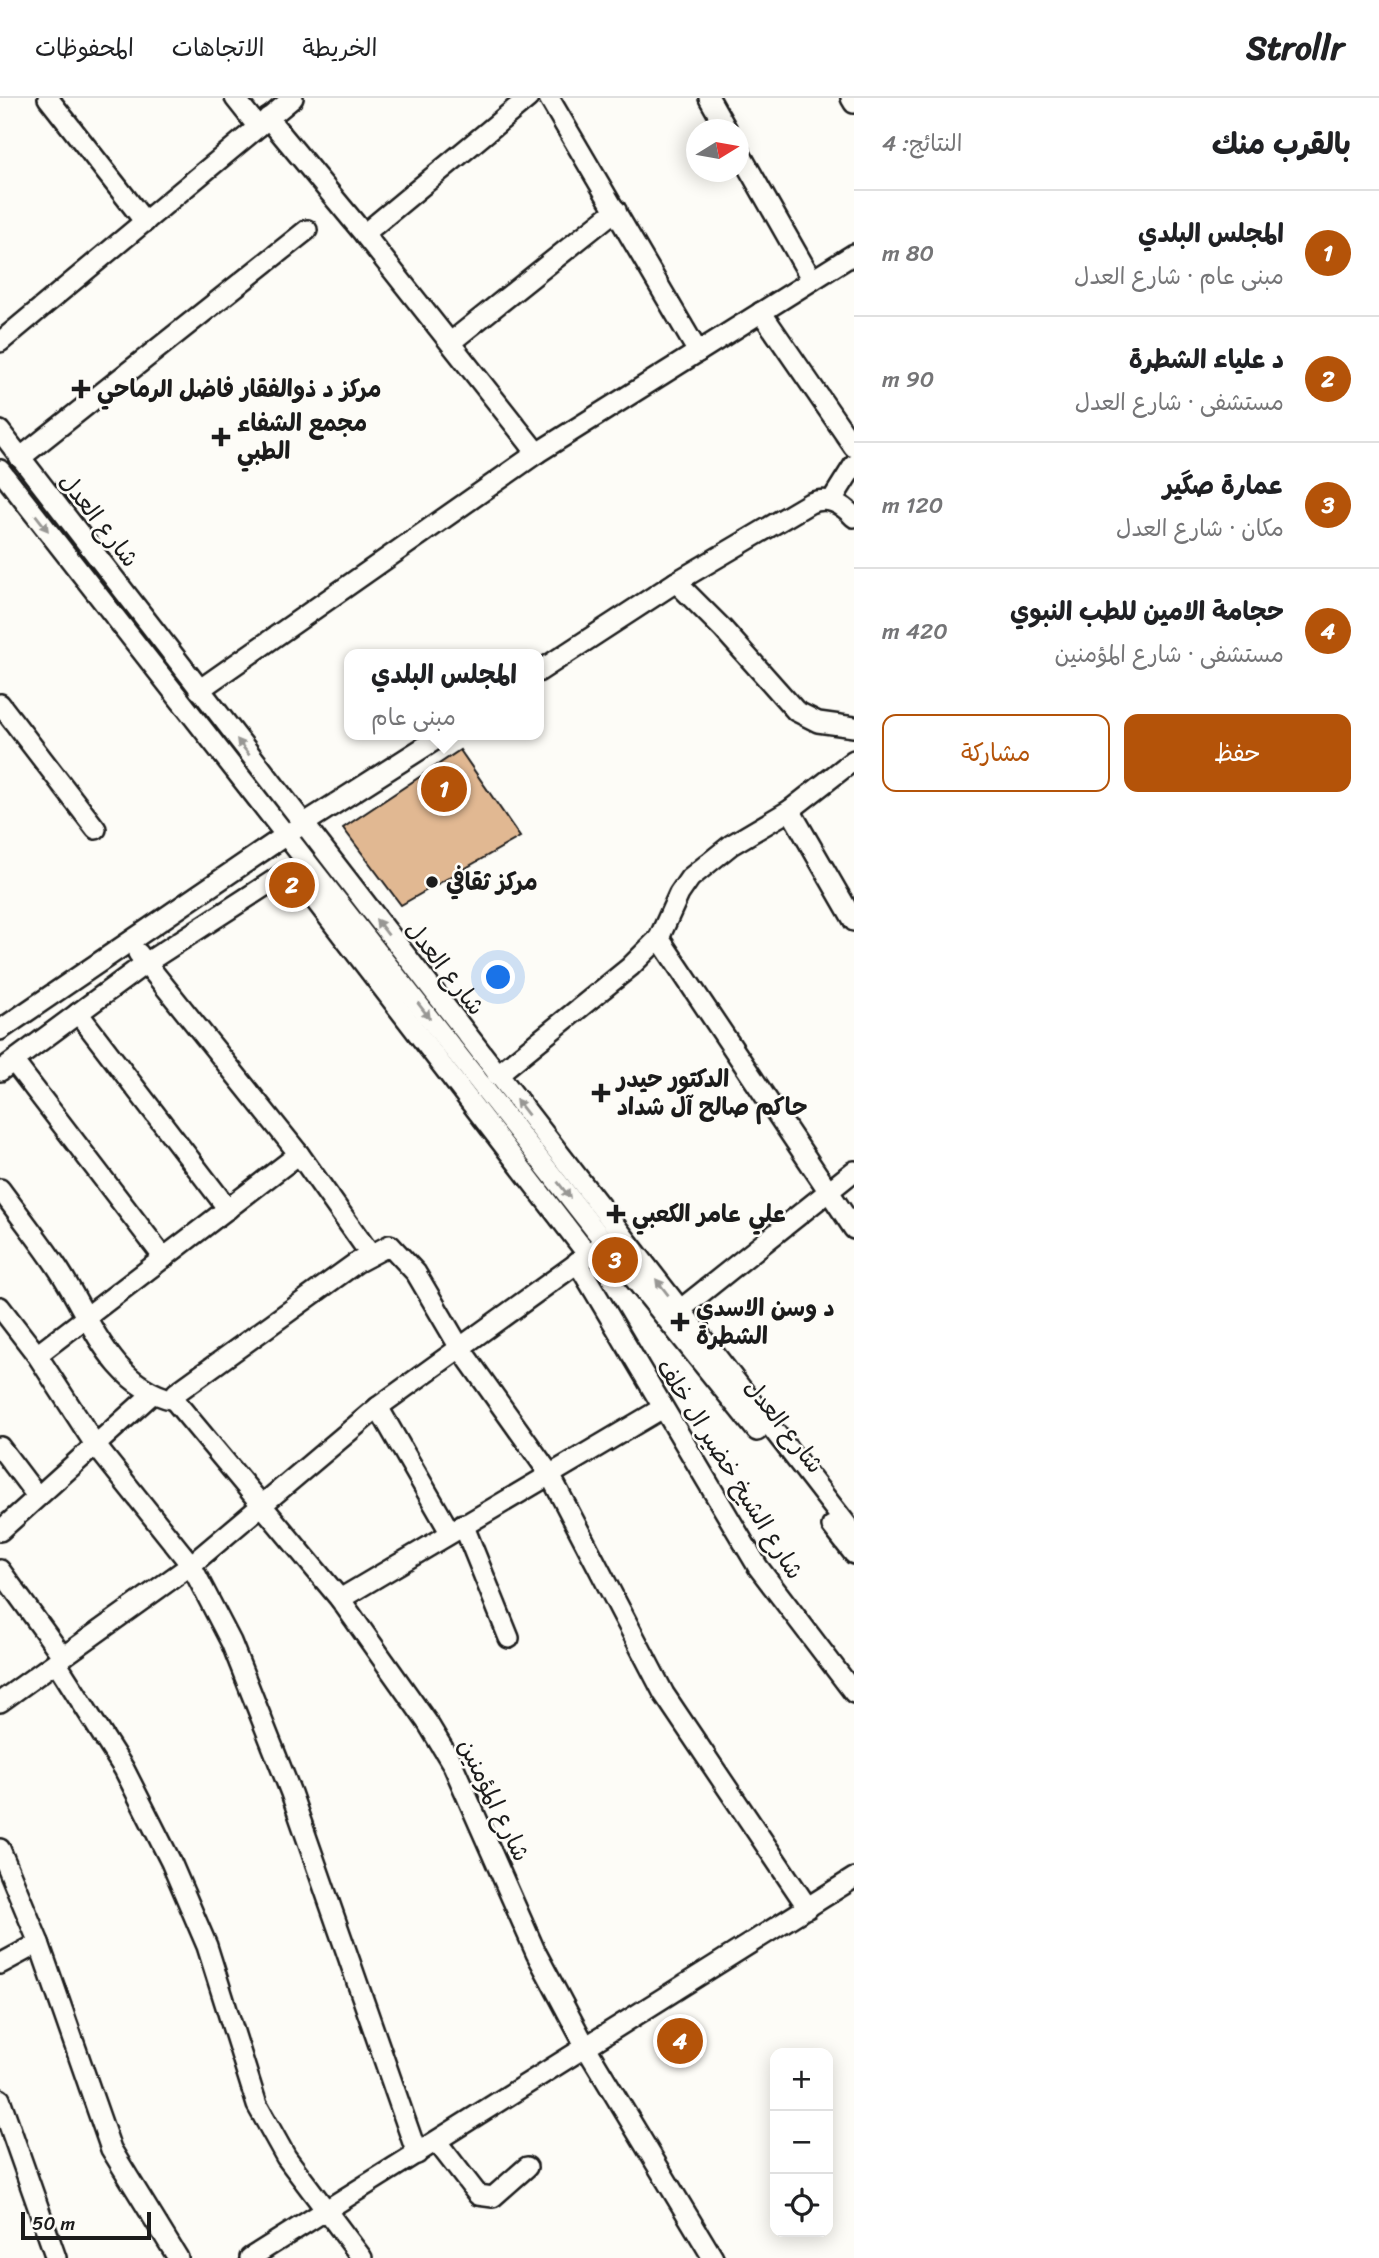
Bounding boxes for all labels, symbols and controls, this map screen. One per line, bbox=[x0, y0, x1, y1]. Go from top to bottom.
text: Strollr bbox=[1246, 19, 1344, 77]
text: المحفوظات bbox=[35, 27, 134, 69]
text: الاتجاهات bbox=[172, 27, 265, 69]
text: الخريطة bbox=[303, 27, 377, 69]
text: بالقرب منك bbox=[1212, 117, 1351, 171]
north arrow bbox=[686, 119, 749, 182]
text: النتائج: 4 bbox=[882, 123, 962, 164]
text: المجلس البلدي bbox=[1138, 210, 1284, 256]
text: 80 m bbox=[882, 233, 934, 274]
text: 1 bbox=[1323, 233, 1333, 274]
text: مبنى عام · شارع العدل bbox=[1074, 256, 1284, 297]
text: د علياء الشطرة bbox=[1129, 336, 1284, 382]
text: 90 m bbox=[882, 359, 934, 400]
text: 2 bbox=[1321, 359, 1335, 400]
place label: مركز د ذوالفقار فاضل الرماحي bbox=[97, 368, 381, 410]
marker: مركز د ذوالفقار فاضل الرماحي bbox=[71, 379, 91, 399]
text: مستشفى · شارع العدل bbox=[1075, 382, 1284, 423]
place label: مجمع الشفاء الطبي bbox=[237, 402, 367, 472]
marker: مجمع الشفاء الطبي bbox=[211, 427, 231, 447]
text: عمارة صگير bbox=[1163, 462, 1284, 508]
street label: شارع العدل bbox=[48, 463, 150, 577]
text: 120 m bbox=[882, 485, 943, 526]
text: 3 bbox=[1322, 485, 1334, 526]
text: مكان · شارع العدل bbox=[1116, 508, 1284, 549]
one-way arrow bbox=[35, 514, 50, 532]
text: حجامة الامين للطب النبوي bbox=[1010, 588, 1284, 634]
text: 420 m bbox=[882, 611, 948, 652]
text: 4 bbox=[1321, 611, 1335, 652]
text: مستشفى · شارع المؤمنين bbox=[1055, 634, 1284, 675]
popup bbox=[344, 649, 544, 740]
text: المجلس البلدي bbox=[371, 651, 517, 697]
text: مبنى عام bbox=[371, 697, 456, 738]
button: مشاركة bbox=[882, 714, 1110, 792]
button: حفظ bbox=[1124, 714, 1351, 792]
one-way arrow bbox=[236, 739, 251, 757]
pin: 1 bbox=[421, 763, 467, 815]
pin: 2 bbox=[269, 859, 315, 911]
place label: مركز ثقافي bbox=[446, 861, 538, 903]
marker: مركز ثقافي bbox=[424, 874, 440, 890]
street label: شارع العدل bbox=[394, 911, 496, 1025]
one-way arrow bbox=[375, 919, 390, 937]
your location bbox=[481, 960, 515, 994]
one-way arrow bbox=[417, 1002, 431, 1020]
place label: الدكتور حيدر حاكم صالح آل شداد bbox=[615, 1058, 807, 1128]
marker: الدكتور حيدر حاكم صالح آل شداد bbox=[591, 1083, 611, 1103]
one-way arrow bbox=[515, 1098, 530, 1116]
one-way arrow bbox=[556, 1181, 571, 1199]
place label: علي عامر الكعبي bbox=[632, 1193, 786, 1235]
marker: علي عامر الكعبي bbox=[606, 1204, 626, 1224]
pin: 3 bbox=[592, 1234, 638, 1286]
one-way arrow bbox=[654, 1278, 669, 1296]
place label: د وسن الاسدي الشطرة bbox=[696, 1287, 835, 1357]
marker: د وسن الاسدي الشطرة bbox=[670, 1312, 690, 1332]
street label: شارع الشيخ خضير ال خلف bbox=[645, 1350, 815, 1588]
street label: شارع العدل bbox=[733, 1369, 835, 1483]
street label: شارع المؤمنين bbox=[446, 1731, 542, 1869]
pin: 4 bbox=[657, 2015, 703, 2067]
map controls bbox=[770, 2048, 833, 2237]
button: + bbox=[770, 2048, 833, 2111]
button: − bbox=[770, 2111, 833, 2174]
button: locate bbox=[770, 2174, 833, 2237]
text: 50 m bbox=[32, 2207, 75, 2240]
scale bar bbox=[21, 2209, 150, 2241]

